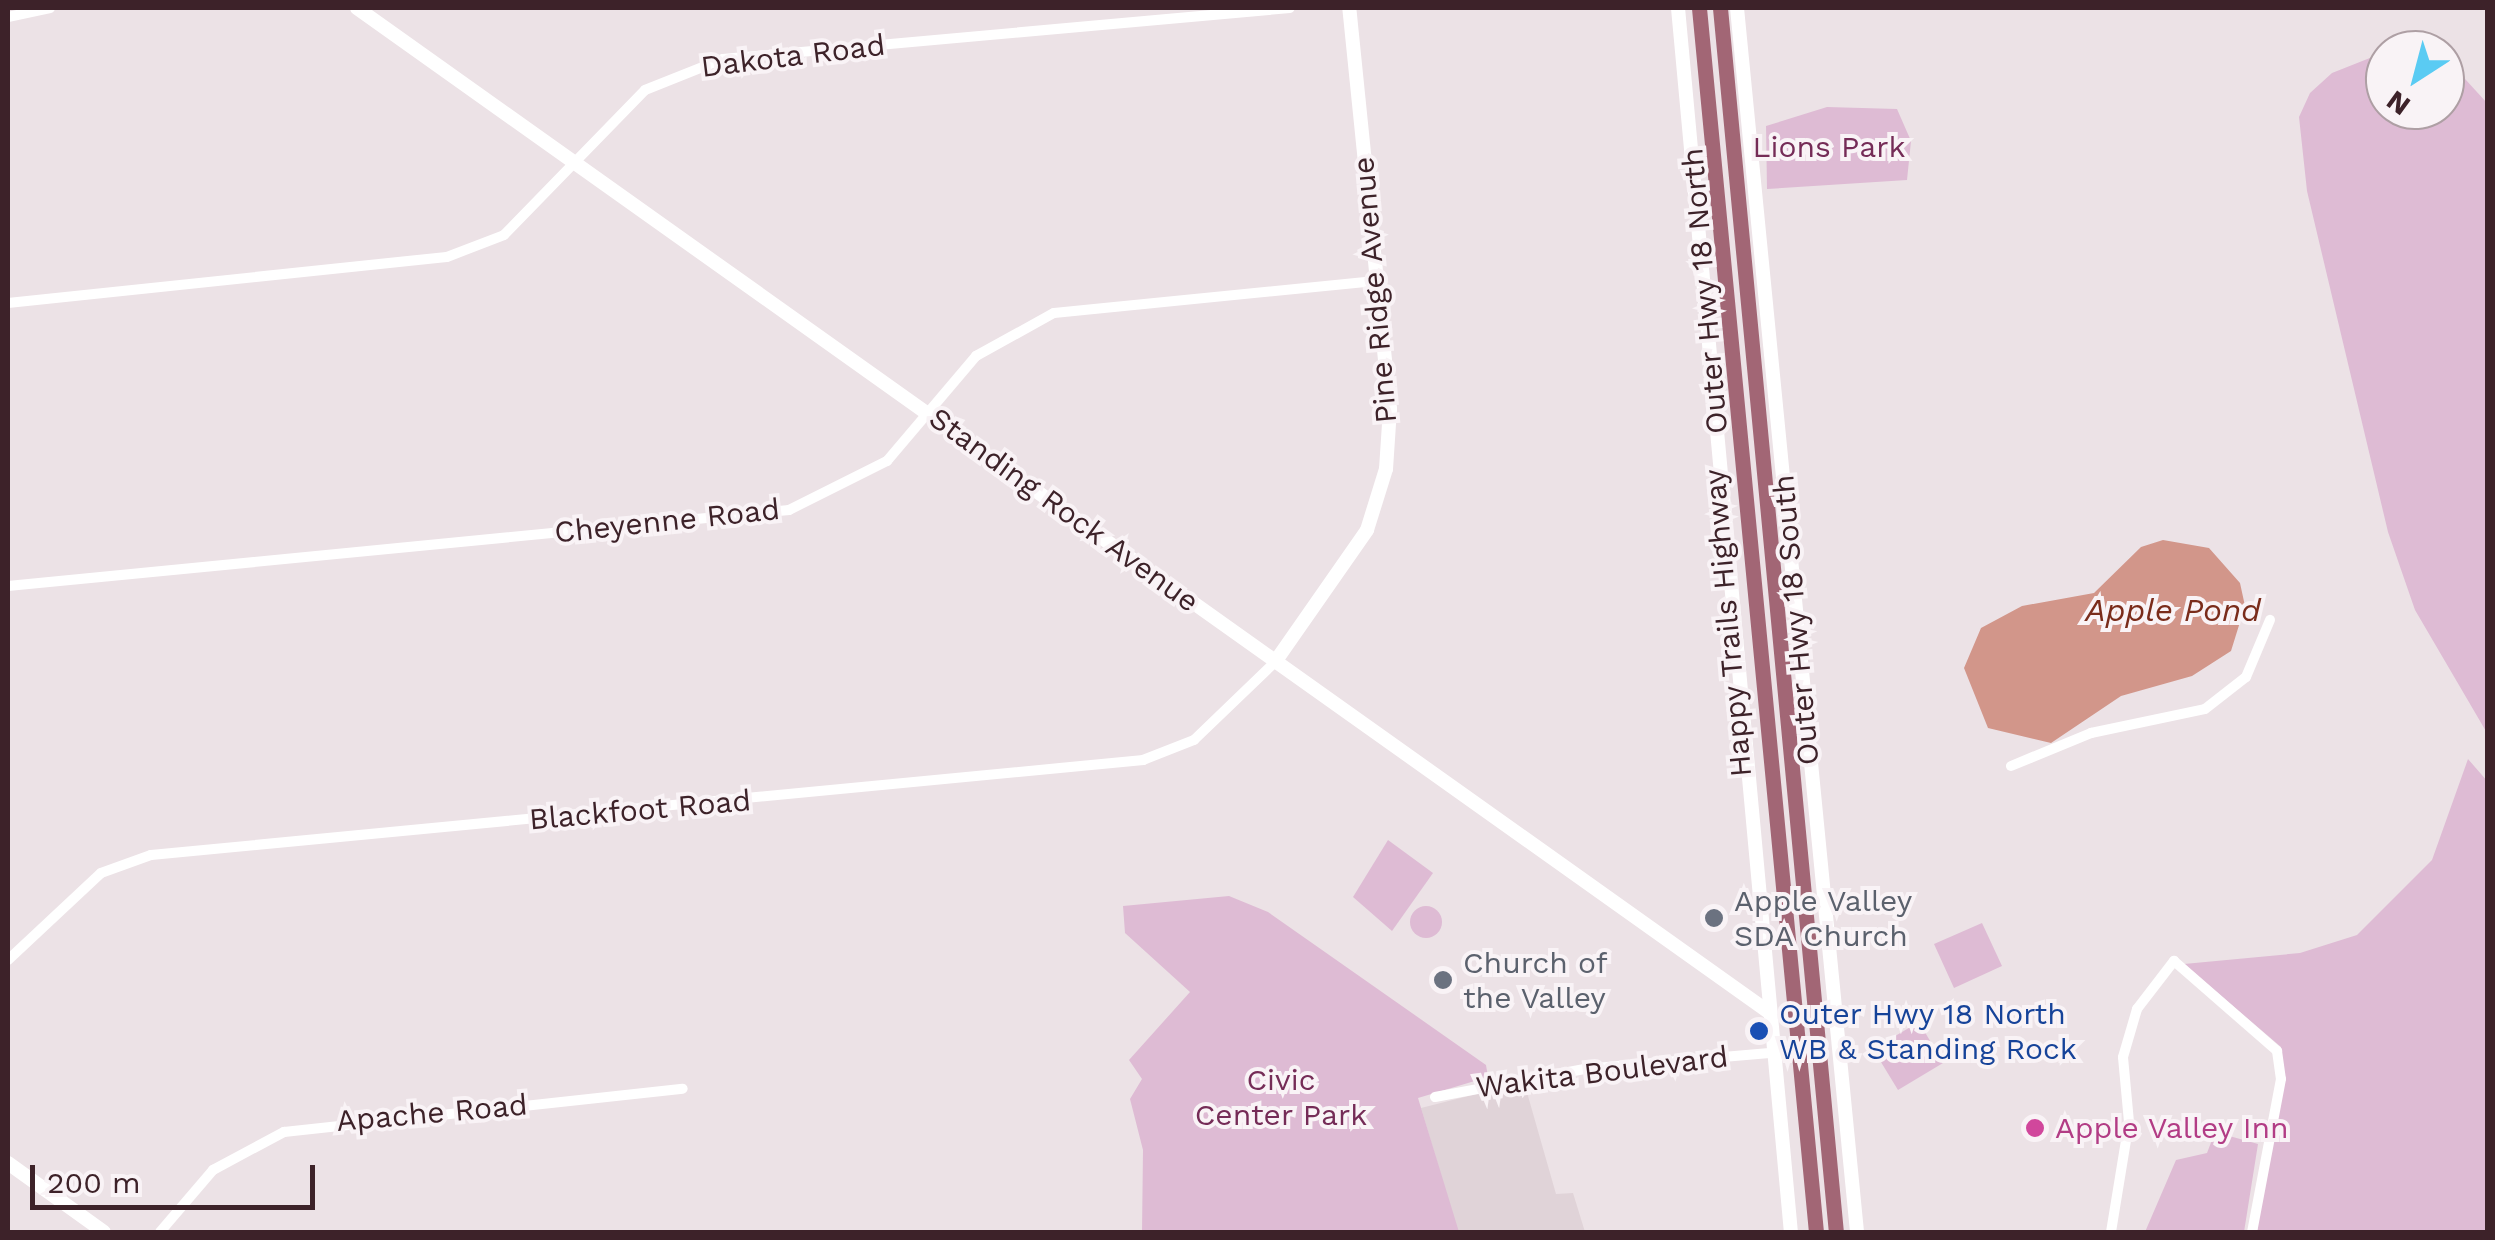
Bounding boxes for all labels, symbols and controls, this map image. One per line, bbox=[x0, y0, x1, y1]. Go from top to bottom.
street label: Dakota Road bbox=[699, 27, 887, 85]
north arrow bbox=[2365, 30, 2465, 130]
text: N bbox=[2380, 84, 2416, 123]
park label: Lions Park bbox=[1752, 129, 1906, 165]
street label: Outer Hwy 18 North bbox=[1674, 146, 1736, 436]
street label: Pine Ridge Avenue bbox=[1345, 155, 1405, 425]
street label: Standing Rock Avenue bbox=[921, 399, 1207, 621]
street label: Happy Trails Highway bbox=[1697, 467, 1759, 779]
street label: Outer Hwy 18 South bbox=[1765, 472, 1827, 768]
street label: Cheyenne Road bbox=[553, 491, 781, 551]
water label: Apple Pond bbox=[2085, 591, 2261, 629]
street label: Blackfoot Road bbox=[528, 782, 752, 838]
place label: Apple Valley SDA Church bbox=[1734, 883, 1913, 954]
marker: Apple Valley SDA Church bbox=[1703, 907, 1725, 929]
place label: Church of the Valley bbox=[1463, 945, 1608, 1016]
marker: Church of the Valley bbox=[1432, 969, 1454, 991]
place label: Outer Hwy 18 North WB & Standing Rock bbox=[1779, 996, 2077, 1066]
marker: Outer Hwy 18 North WB & Standing Rock bbox=[1748, 1020, 1770, 1042]
street label: Wakita Boulevard bbox=[1474, 1039, 1730, 1105]
park label: Civic Center Park bbox=[1194, 1062, 1368, 1132]
street label: Apache Road bbox=[335, 1087, 529, 1139]
place label: Apple Valley Inn bbox=[2055, 1110, 2290, 1146]
marker: Apple Valley Inn bbox=[2024, 1117, 2046, 1139]
scale bar bbox=[35, 1145, 320, 1207]
text: 200 m bbox=[47, 1165, 141, 1200]

